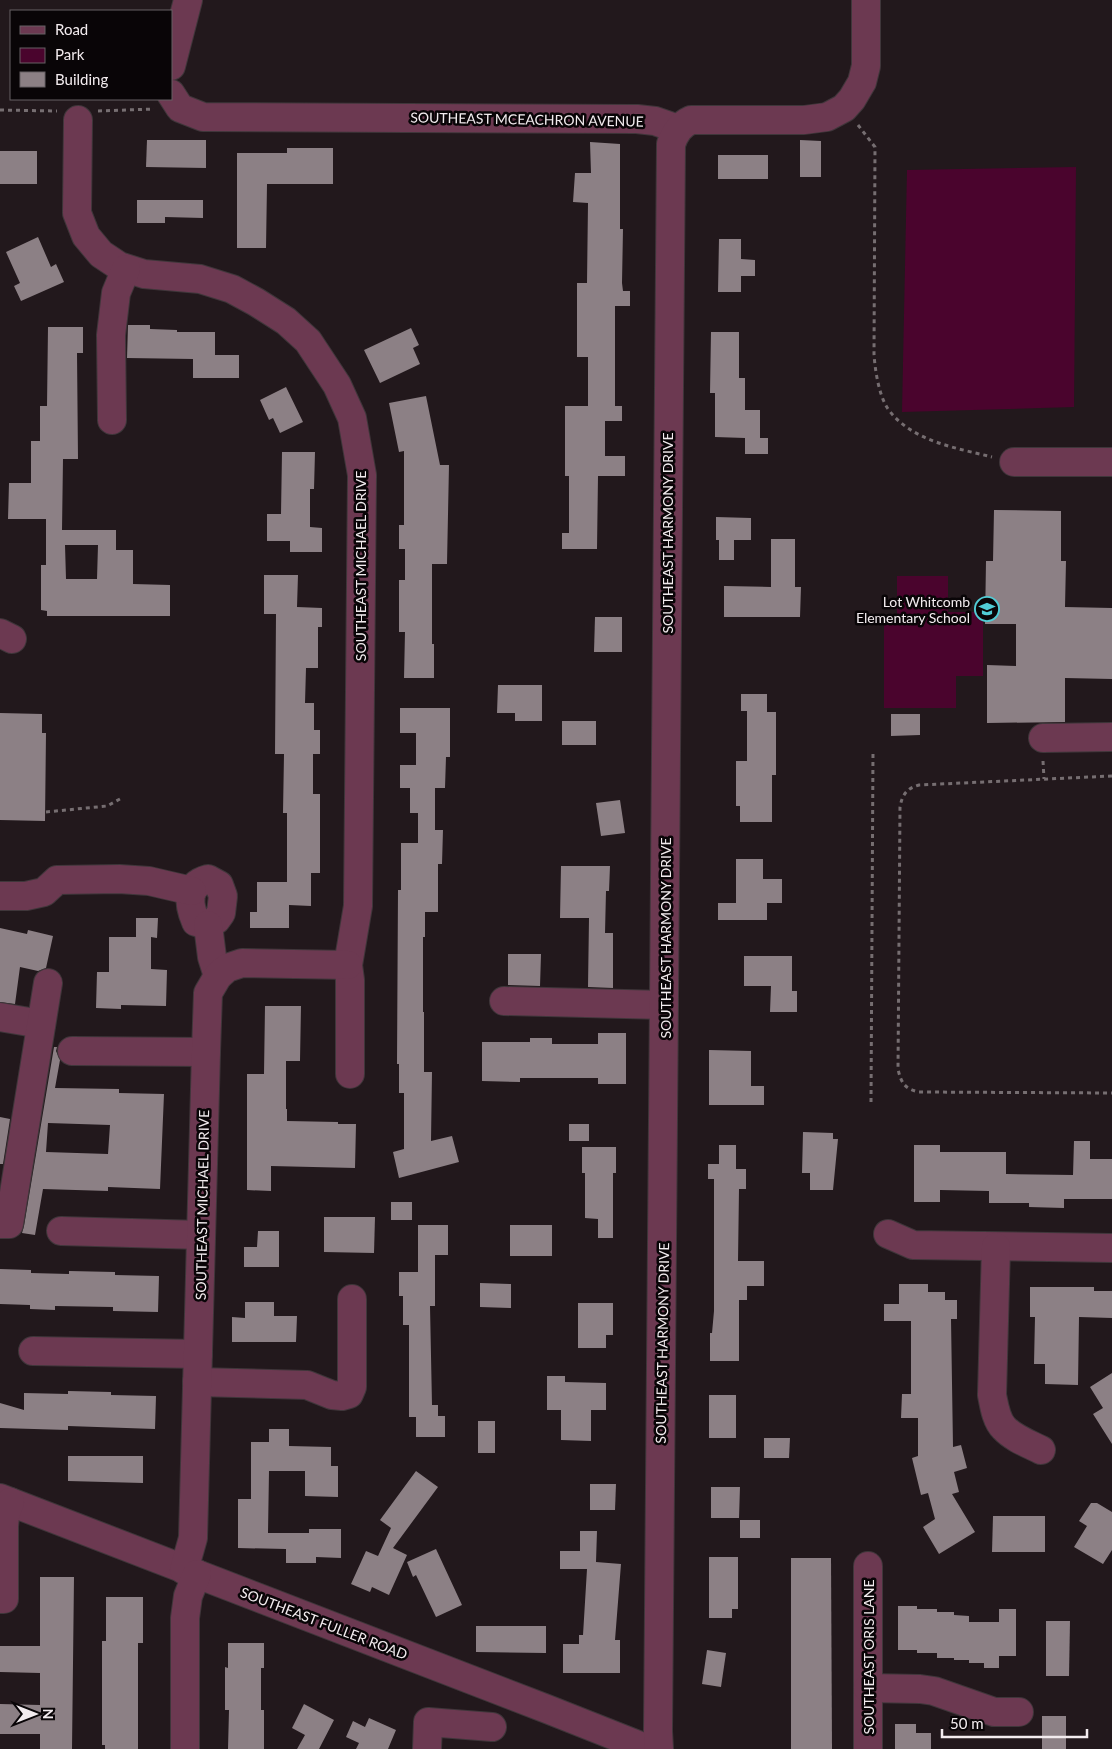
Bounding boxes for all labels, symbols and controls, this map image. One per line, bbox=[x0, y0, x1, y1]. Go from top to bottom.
legend bbox=[10, 10, 172, 100]
text: Road bbox=[55, 20, 88, 38]
text: Park bbox=[55, 45, 85, 63]
text: Building bbox=[55, 70, 108, 88]
street label: SOUTHEAST MCEACHRON AVENUE bbox=[410, 108, 644, 130]
street label: SOUTHEAST HARMONY DRIVE bbox=[659, 432, 676, 634]
street label: SOUTHEAST MICHAEL DRIVE bbox=[352, 471, 369, 661]
place label: Lot Whitcomb Elementary School bbox=[856, 593, 970, 626]
school or university icon: Lot Whitcomb Elementary School bbox=[974, 596, 1000, 622]
street label: SOUTHEAST HARMONY DRIVE bbox=[657, 837, 674, 1039]
street label: SOUTHEAST MICHAEL DRIVE bbox=[192, 1110, 212, 1300]
street label: SOUTHEAST HARMONY DRIVE bbox=[652, 1242, 672, 1444]
street label: SOUTHEAST ORIS LANE bbox=[860, 1579, 877, 1735]
street label: SOUTHEAST FULLER ROAD bbox=[238, 1583, 410, 1663]
north arrow bbox=[10, 1689, 60, 1739]
scale bar bbox=[942, 1706, 1087, 1738]
text: N bbox=[40, 1709, 57, 1719]
text: 50 m bbox=[950, 1714, 984, 1732]

